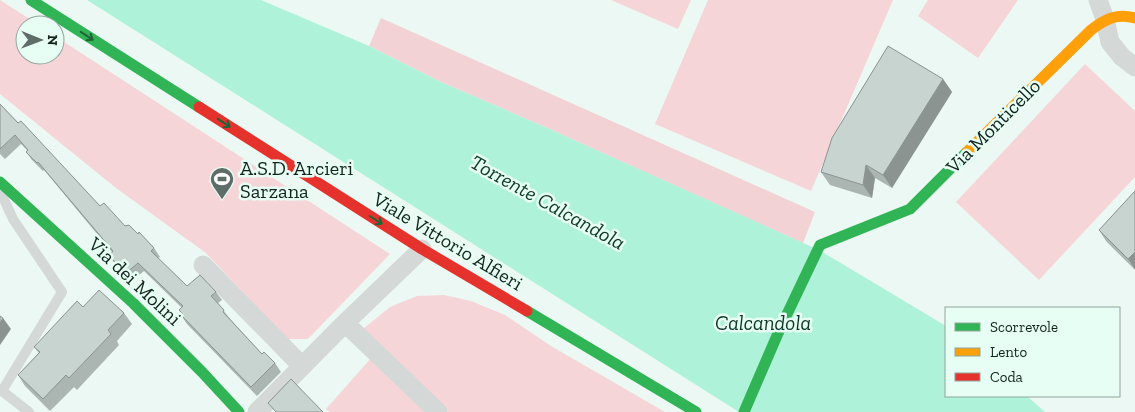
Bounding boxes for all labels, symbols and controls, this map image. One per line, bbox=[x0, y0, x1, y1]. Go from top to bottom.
north arrow bbox=[15, 15, 65, 65]
one-way arrow bbox=[80, 31, 94, 41]
text: N bbox=[44, 35, 61, 46]
street label: Via Monticello bbox=[940, 74, 1045, 179]
one-way arrow bbox=[217, 118, 231, 129]
water label: Torrente Calcandola bbox=[466, 149, 630, 255]
place label: A.S.D. Arcieri Sarzana bbox=[240, 156, 354, 203]
sports icon: A.S.D. Arcieri Sarzana bbox=[209, 166, 235, 200]
street label: Viale Vittorio Alfieri bbox=[368, 186, 528, 296]
one-way arrow bbox=[369, 215, 383, 225]
street label: Via dei Molini bbox=[83, 231, 187, 330]
legend bbox=[945, 307, 1120, 397]
water label: Calcandola bbox=[715, 310, 811, 335]
text: Scorrevole bbox=[990, 318, 1058, 336]
text: Lento bbox=[990, 343, 1027, 361]
text: Coda bbox=[990, 368, 1023, 386]

